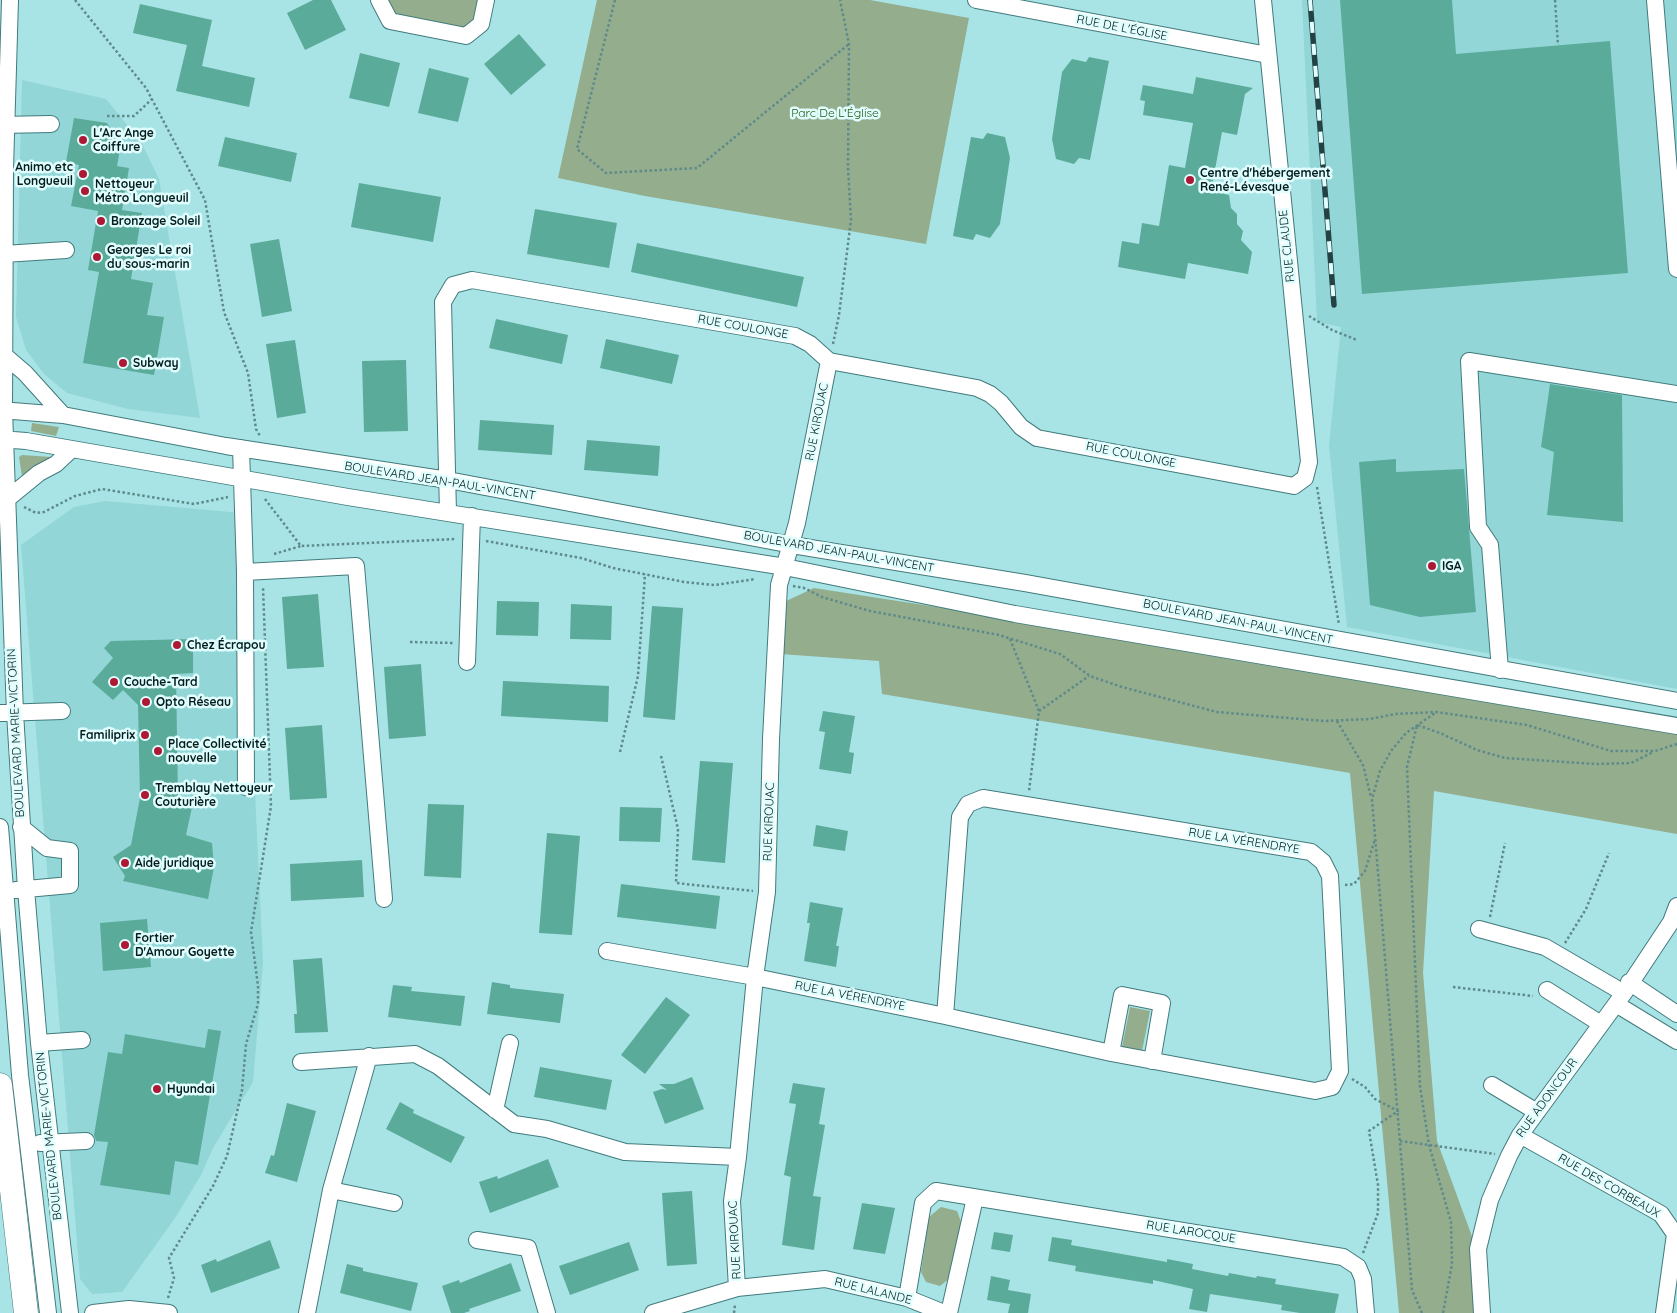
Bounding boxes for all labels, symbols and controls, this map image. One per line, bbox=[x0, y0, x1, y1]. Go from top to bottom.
street label: RUE DE L'ÉGLISE bbox=[1075, 12, 1169, 44]
park label: Parc De L'Église bbox=[791, 106, 879, 120]
place label: L'Arc Ange Coiffure bbox=[93, 126, 154, 154]
marker: L'Arc Ange Coiffure bbox=[77, 134, 89, 146]
place label: Animo etc Longueuil bbox=[15, 160, 73, 188]
place label: Centre d'hébergement René-Lévesque bbox=[1200, 166, 1331, 194]
marker: Animo etc Longueuil bbox=[77, 168, 89, 180]
marker: Centre d'hébergement René-Lévesque bbox=[1184, 174, 1196, 186]
place label: Nettoyeur Métro Longueuil bbox=[95, 177, 189, 205]
marker: Nettoyeur Métro Longueuil bbox=[79, 185, 91, 197]
street label: RUE CLAUDE bbox=[1276, 209, 1298, 283]
place label: Bronzage Soleil bbox=[111, 214, 201, 228]
marker: Bronzage Soleil bbox=[95, 215, 107, 227]
place label: Georges Le roi du sous-marin bbox=[107, 243, 191, 271]
marker: Georges Le roi du sous-marin bbox=[91, 251, 103, 263]
street label: RUE COULONGE bbox=[697, 312, 789, 342]
place label: Subway bbox=[133, 356, 179, 370]
marker: Subway bbox=[117, 357, 129, 369]
street label: RUE KIROUAC bbox=[802, 382, 832, 462]
street label: RUE COULONGE bbox=[1085, 439, 1177, 471]
street label: BOULEVARD JEAN-PAUL-VINCENT bbox=[343, 459, 537, 503]
street label: BOULEVARD JEAN-PAUL-VINCENT bbox=[743, 528, 935, 576]
place label: IGA bbox=[1442, 559, 1461, 573]
marker: IGA bbox=[1426, 560, 1438, 572]
street label: BOULEVARD JEAN-PAUL-VINCENT bbox=[1142, 597, 1334, 647]
place label: Chez Écrapou bbox=[187, 638, 266, 652]
marker: Chez Écrapou bbox=[171, 639, 183, 651]
street label: BOULEVARD MARIE-VICTORIN bbox=[4, 648, 28, 818]
place label: Couche-Tard bbox=[124, 675, 197, 689]
marker: Couche-Tard bbox=[108, 676, 120, 688]
place label: Opto Réseau bbox=[156, 695, 231, 709]
marker: Opto Réseau bbox=[140, 696, 152, 708]
place label: Familiprix bbox=[80, 728, 135, 742]
marker: Familiprix bbox=[139, 729, 151, 741]
place label: Place Collectivité nouvelle bbox=[168, 737, 267, 765]
marker: Place Collectivité nouvelle bbox=[152, 745, 164, 757]
place label: Tremblay Nettoyeur Couturière bbox=[155, 781, 273, 809]
street label: RUE KIROUAC bbox=[760, 782, 778, 862]
marker: Tremblay Nettoyeur Couturière bbox=[139, 789, 151, 801]
street label: RUE LA VÉRENDRYE bbox=[1187, 825, 1301, 857]
place label: Aide juridique bbox=[135, 856, 214, 870]
marker: Aide juridique bbox=[119, 857, 131, 869]
place label: Fortier D'Amour Goyette bbox=[135, 931, 235, 959]
marker: Fortier D'Amour Goyette bbox=[119, 939, 131, 951]
street label: RUE LA VÉRENDRYE bbox=[793, 978, 907, 1014]
street label: BOULEVARD MARIE-VICTORIN bbox=[33, 1051, 65, 1221]
street label: RUE ADONCOUR bbox=[1513, 1056, 1581, 1140]
place label: Hyundai bbox=[167, 1082, 215, 1096]
marker: Hyundai bbox=[151, 1083, 163, 1095]
street label: RUE DES CORBEAUX bbox=[1556, 1151, 1662, 1221]
street label: RUE KIROUAC bbox=[726, 1200, 744, 1280]
street label: RUE LAROCQUE bbox=[1145, 1218, 1237, 1246]
street label: RUE LALANDE bbox=[833, 1274, 913, 1308]

